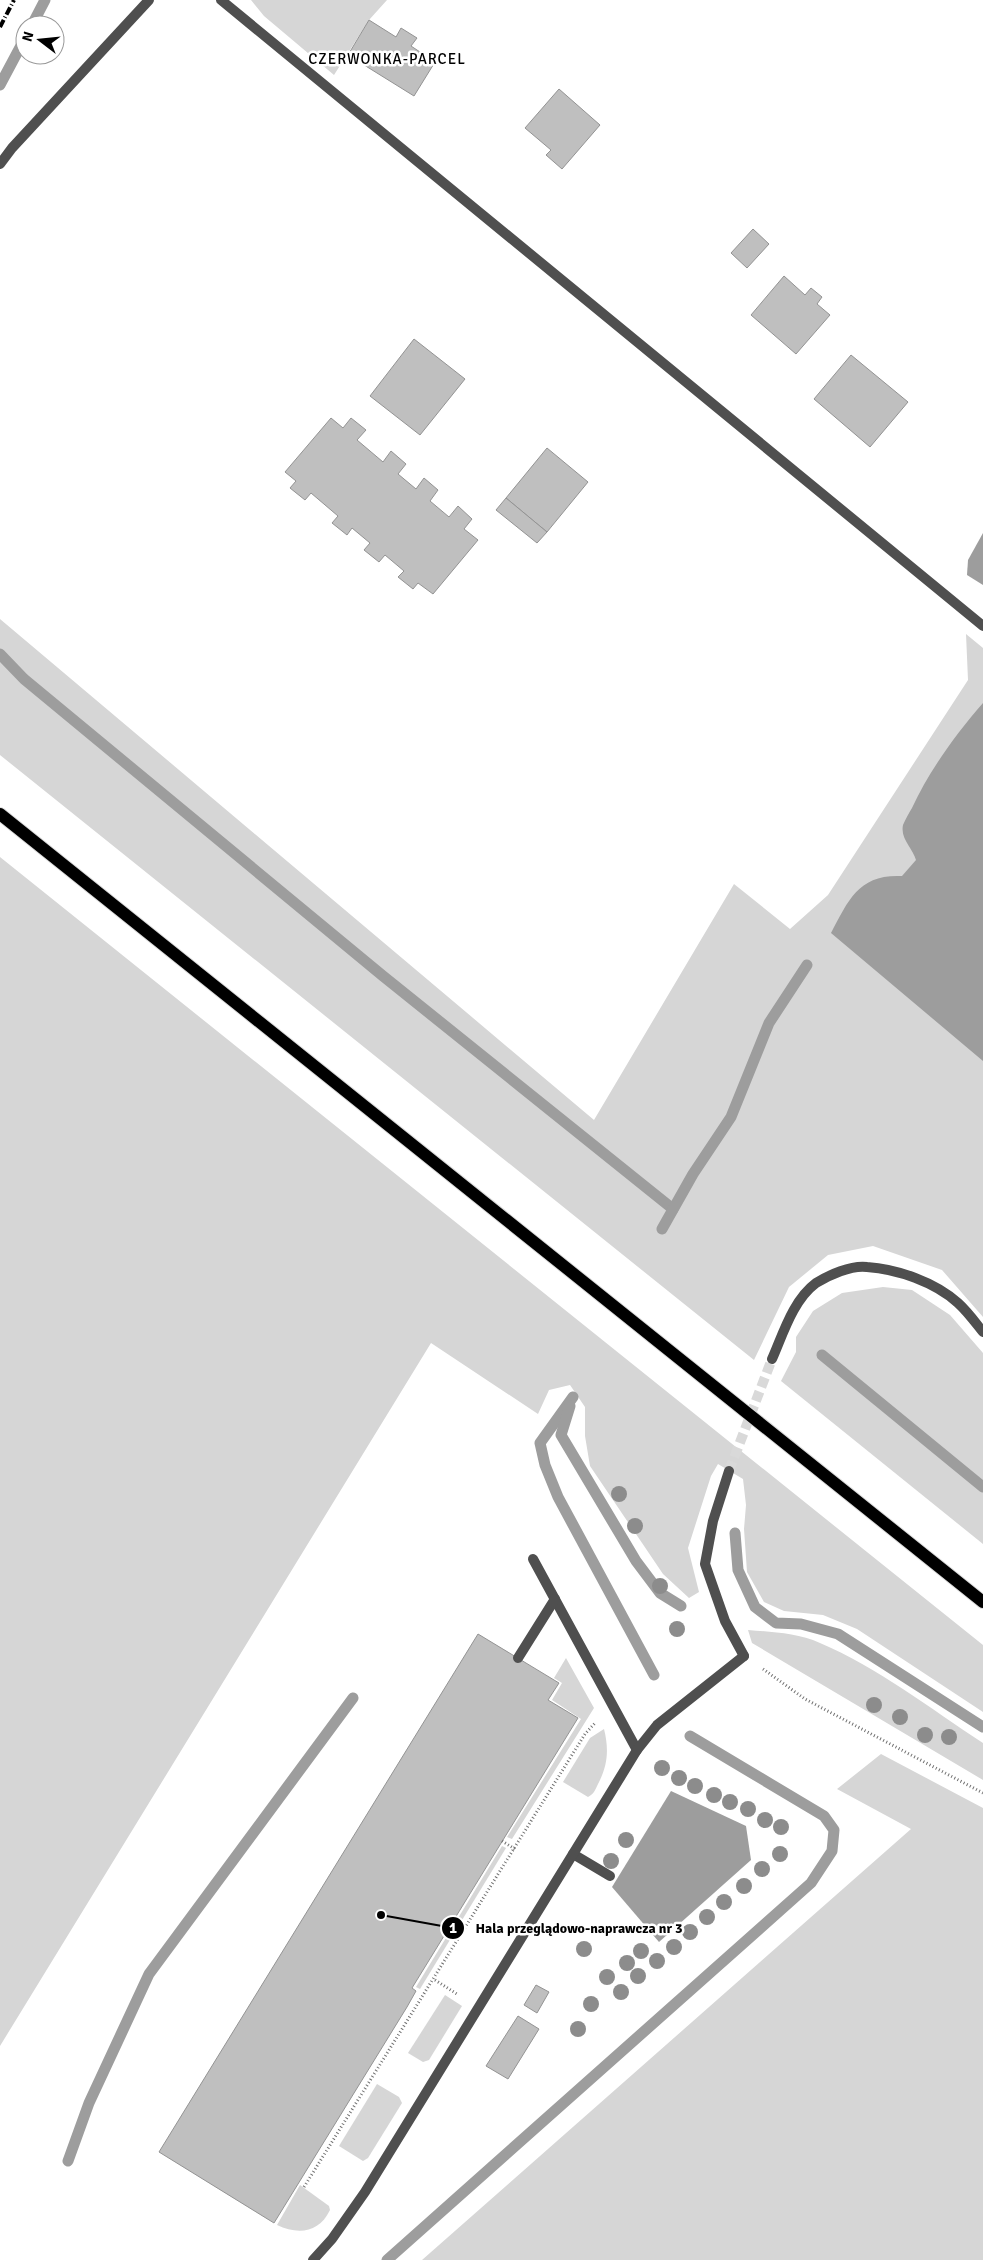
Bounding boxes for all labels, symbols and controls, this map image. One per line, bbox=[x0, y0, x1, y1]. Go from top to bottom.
north arrow bbox=[15, 15, 65, 65]
text: N bbox=[18, 30, 37, 44]
district label: CZERWONKA-PARCEL bbox=[308, 50, 466, 68]
callout: Hala przeglądowo-naprawcza nr 3 bbox=[441, 1913, 693, 1942]
text: 1 bbox=[449, 1919, 457, 1937]
text: Hala przeglądowo-naprawcza nr 3 bbox=[475, 1920, 683, 1937]

